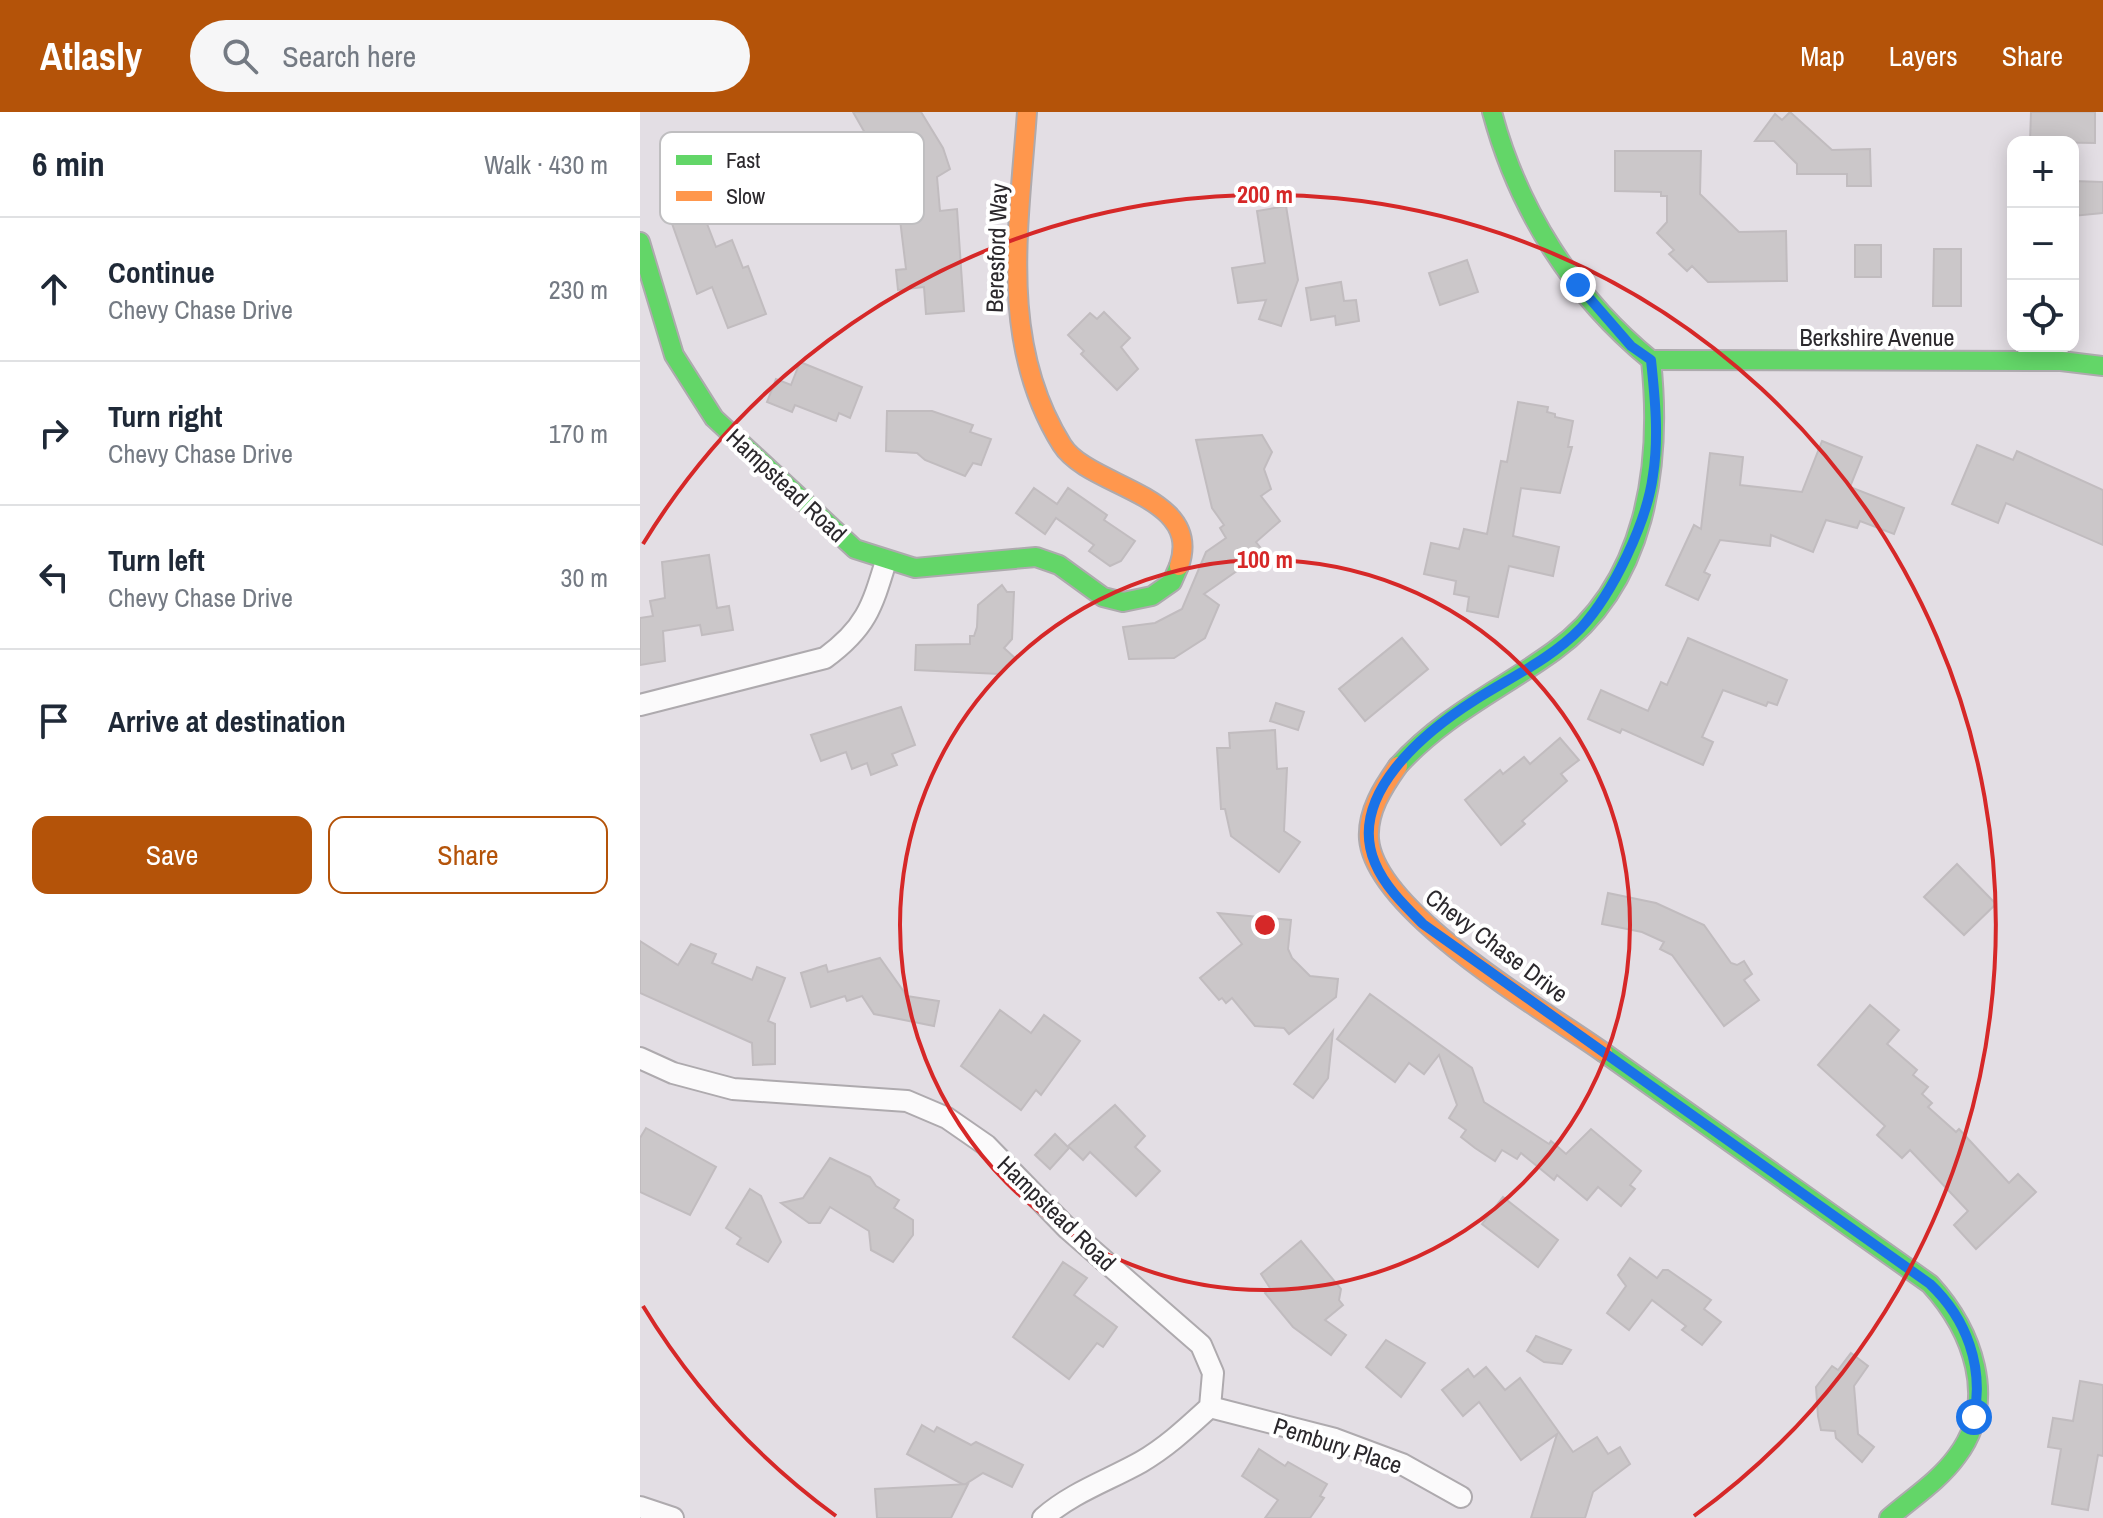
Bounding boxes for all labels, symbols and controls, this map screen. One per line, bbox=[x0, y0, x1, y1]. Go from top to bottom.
search box bbox=[190, 20, 750, 92]
text: Atlasly bbox=[40, 31, 142, 82]
icon: search bbox=[218, 34, 262, 78]
text: Search here bbox=[282, 36, 416, 76]
text: Map bbox=[1800, 37, 1845, 75]
text: Layers bbox=[1889, 37, 1958, 75]
text: Share bbox=[2002, 37, 2063, 75]
legend bbox=[660, 132, 924, 224]
map controls bbox=[2007, 136, 2079, 352]
button: + bbox=[2007, 136, 2079, 208]
text: 6 min bbox=[32, 141, 105, 187]
text: Fast bbox=[726, 145, 760, 175]
text: Walk · 430 m bbox=[484, 147, 608, 182]
text: 200 m bbox=[1237, 178, 1293, 210]
text: Slow bbox=[726, 181, 765, 211]
street label: Beresford Way bbox=[978, 183, 1014, 313]
button: − bbox=[2007, 208, 2079, 280]
text: Continue bbox=[108, 252, 215, 292]
icon: ahead bbox=[32, 267, 76, 311]
route end bbox=[1560, 267, 1596, 303]
text: 230 m bbox=[549, 272, 608, 307]
button: locate bbox=[2007, 280, 2079, 352]
text: Chevy Chase Drive bbox=[108, 292, 293, 327]
street label: Berkshire Avenue bbox=[1799, 321, 1955, 353]
text: Turn right bbox=[108, 396, 222, 436]
icon: right bbox=[32, 411, 76, 455]
text: 170 m bbox=[549, 416, 608, 451]
street label: Hampstead Road bbox=[720, 421, 854, 549]
text: Chevy Chase Drive bbox=[108, 436, 293, 471]
text: Turn left bbox=[108, 540, 205, 580]
text: 100 m bbox=[1237, 543, 1293, 575]
icon: left bbox=[32, 555, 76, 599]
text: 30 m bbox=[561, 560, 608, 595]
text: Chevy Chase Drive bbox=[108, 580, 293, 615]
icon: arrive bbox=[32, 699, 76, 743]
text: Arrive at destination bbox=[108, 701, 346, 741]
button: Save bbox=[32, 816, 312, 894]
button: Share bbox=[328, 816, 608, 894]
street label: Chevy Chase Drive bbox=[1419, 881, 1575, 1009]
centre of rings bbox=[1251, 911, 1279, 939]
street label: Hampstead Road bbox=[991, 1148, 1123, 1278]
route start bbox=[1956, 1399, 1992, 1435]
street label: Pembury Place bbox=[1270, 1409, 1406, 1481]

